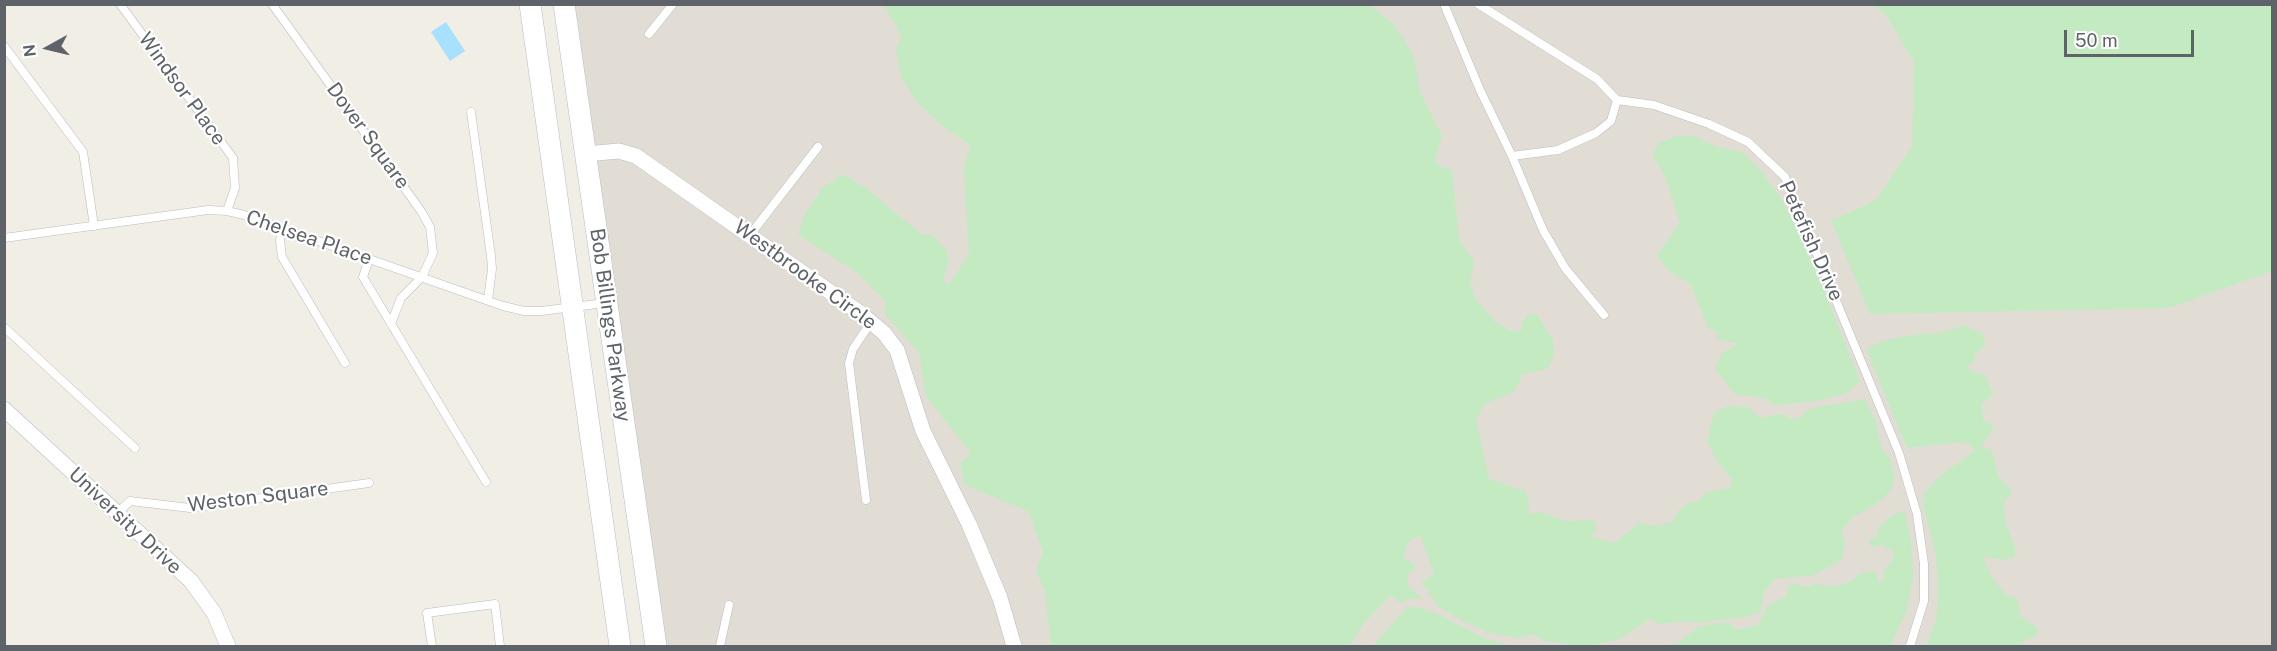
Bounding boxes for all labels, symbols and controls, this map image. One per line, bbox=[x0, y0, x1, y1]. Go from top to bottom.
north arrow bbox=[18, 18, 78, 78]
scale bar bbox=[2067, 18, 2198, 56]
street label: Windsor Place bbox=[133, 28, 231, 150]
text: 50 m bbox=[2075, 30, 2118, 51]
text: N bbox=[19, 43, 40, 58]
street label: Dover Square bbox=[321, 78, 415, 194]
street label: Petefish Drive bbox=[1774, 177, 1848, 305]
street label: Chelsea Place bbox=[243, 205, 375, 271]
street label: Westbrooke Circle bbox=[729, 215, 881, 335]
street label: Bob Billings Parkway bbox=[585, 227, 635, 423]
street label: University Drive bbox=[64, 463, 186, 579]
street label: Weston Square bbox=[186, 476, 330, 518]

